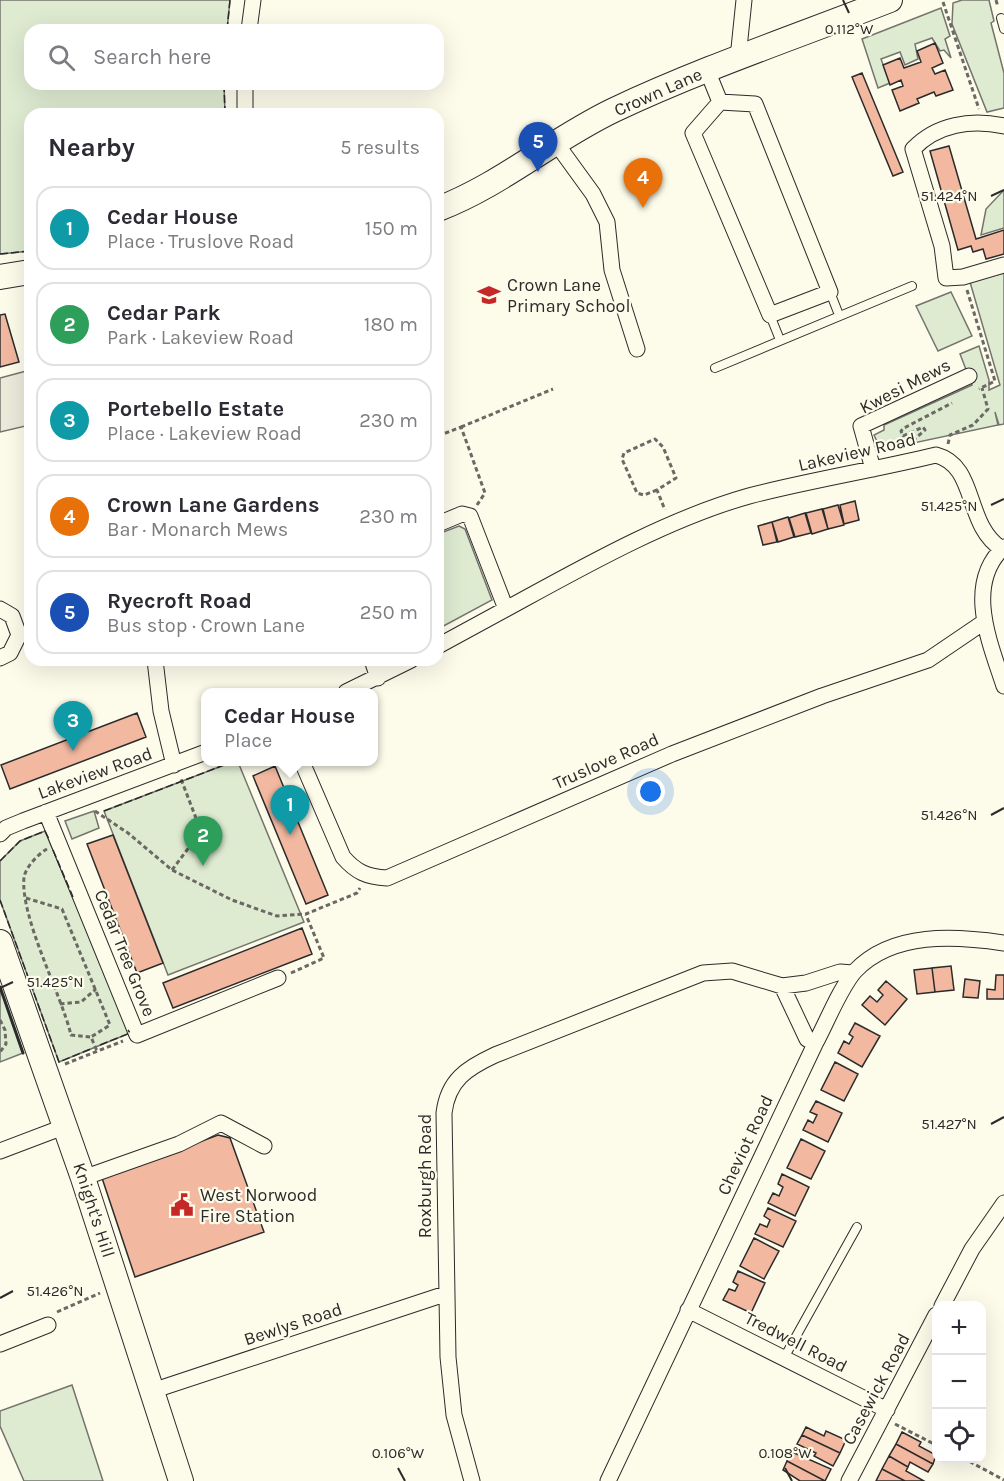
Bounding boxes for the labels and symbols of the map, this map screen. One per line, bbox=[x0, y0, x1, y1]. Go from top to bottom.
text: 0.112°W bbox=[825, 20, 874, 38]
street label: Crown Lane bbox=[611, 63, 705, 121]
pin: 5 bbox=[518, 122, 558, 172]
pin: 4 bbox=[624, 158, 662, 208]
text: 51.424°N bbox=[921, 187, 977, 205]
place label: Crown Lane Primary School bbox=[507, 274, 631, 317]
school or university icon: Crown Lane Primary School bbox=[476, 282, 502, 308]
street label: Kwesi Mews bbox=[856, 354, 954, 418]
street label: Lakeview Road bbox=[796, 428, 918, 476]
text: 51.425°N bbox=[920, 497, 978, 515]
pin: 3 bbox=[54, 702, 92, 751]
street label: Truslove Road bbox=[550, 728, 662, 794]
street label: Lakeview Road bbox=[35, 742, 155, 804]
your location bbox=[636, 777, 665, 806]
pin: 1 bbox=[270, 786, 310, 835]
text: 51.426°N bbox=[920, 806, 978, 824]
pin: 2 bbox=[184, 816, 222, 866]
street label: Cedar Tree Grove bbox=[90, 886, 160, 1020]
text: 51.425°N bbox=[26, 973, 84, 991]
street label: Cheviot Road bbox=[712, 1091, 778, 1199]
street label: Roxburgh Road bbox=[414, 1114, 436, 1238]
text: 51.427°N bbox=[921, 1115, 977, 1133]
street label: Knight's Hill bbox=[68, 1160, 120, 1260]
place label: West Norwood Fire Station bbox=[200, 1184, 317, 1227]
public building icon: West Norwood Fire Station bbox=[169, 1192, 195, 1218]
text: 51.426°N bbox=[26, 1282, 84, 1300]
street label: Bewlys Road bbox=[241, 1298, 345, 1350]
street label: Tredwell Road bbox=[741, 1307, 851, 1377]
street label: Casewick Road bbox=[837, 1329, 915, 1449]
text: 0.106°W bbox=[372, 1444, 425, 1462]
text: 0.108°W bbox=[758, 1444, 812, 1462]

